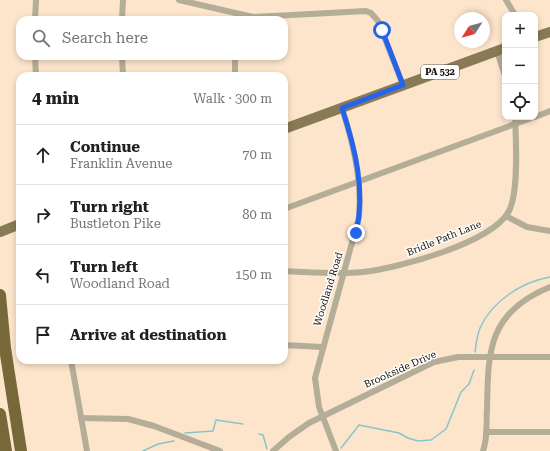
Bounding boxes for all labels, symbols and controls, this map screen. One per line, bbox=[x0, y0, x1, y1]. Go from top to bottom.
north arrow bbox=[454, 12, 490, 48]
map controls bbox=[502, 12, 538, 120]
button: + bbox=[502, 12, 538, 48]
search box bbox=[16, 16, 288, 60]
route start bbox=[373, 21, 391, 39]
icon: search bbox=[30, 27, 52, 49]
text: Search here bbox=[62, 29, 148, 47]
button: − bbox=[502, 48, 538, 84]
road number: PA 532 bbox=[421, 65, 459, 79]
button: locate bbox=[502, 84, 538, 120]
text: 4 min bbox=[32, 88, 79, 108]
text: Walk · 300 m bbox=[193, 91, 272, 106]
text: Continue bbox=[70, 138, 140, 156]
icon: ahead bbox=[32, 144, 54, 166]
text: 70 m bbox=[242, 147, 272, 162]
text: Franklin Avenue bbox=[70, 156, 172, 171]
text: Turn right bbox=[70, 198, 149, 216]
icon: right bbox=[32, 204, 54, 226]
text: 80 m bbox=[242, 207, 272, 222]
text: Bustleton Pike bbox=[70, 216, 161, 231]
street label: Bridle Path Lane bbox=[405, 218, 483, 258]
route end bbox=[347, 224, 365, 242]
street label: Woodland Road bbox=[312, 250, 345, 327]
text: Turn left bbox=[70, 258, 138, 276]
icon: left bbox=[32, 264, 54, 286]
text: 150 m bbox=[235, 267, 272, 282]
text: Woodland Road bbox=[70, 276, 170, 291]
icon: arrive bbox=[32, 324, 54, 346]
text: Arrive at destination bbox=[70, 326, 226, 344]
street label: Brookside Drive bbox=[362, 348, 438, 390]

